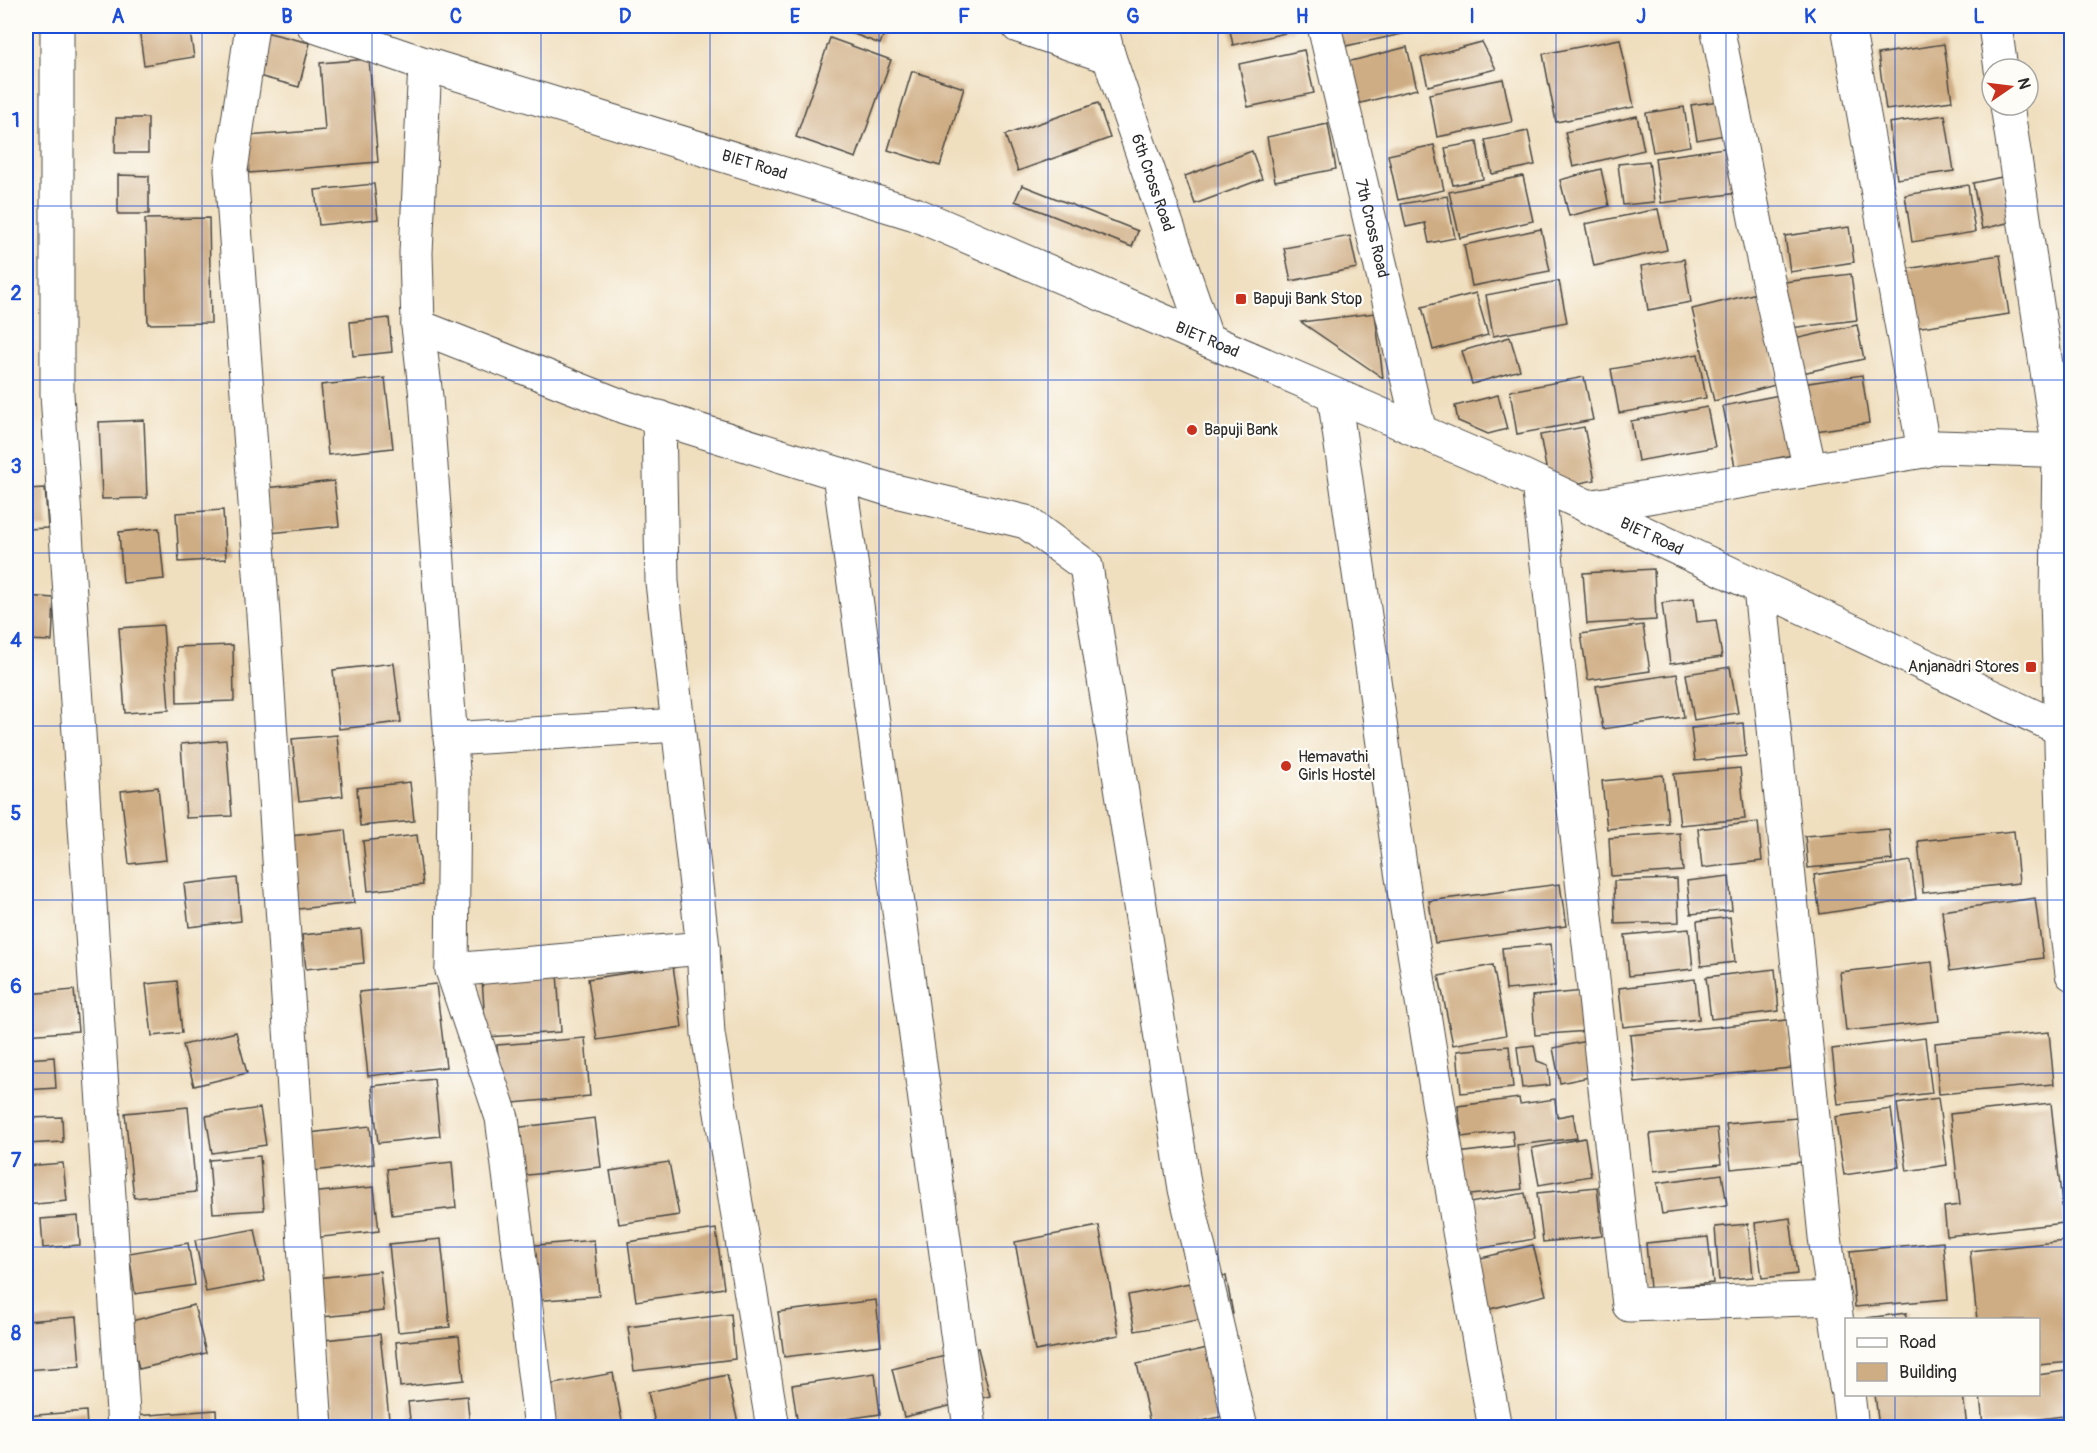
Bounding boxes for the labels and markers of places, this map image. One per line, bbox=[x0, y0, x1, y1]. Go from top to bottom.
place label: Bapuji Bank Stop bbox=[1253, 289, 1362, 309]
marker: Bapuji Bank Stop bbox=[1234, 292, 1248, 306]
place label: Bapuji Bank bbox=[1204, 420, 1278, 440]
marker: Bapuji Bank bbox=[1185, 423, 1199, 437]
place label: Anjanadri Stores bbox=[1908, 657, 2019, 677]
marker: Anjanadri Stores bbox=[2024, 660, 2038, 674]
place label: Hemavathi Girls Hostel bbox=[1298, 747, 1376, 785]
marker: Hemavathi Girls Hostel bbox=[1279, 759, 1293, 773]

